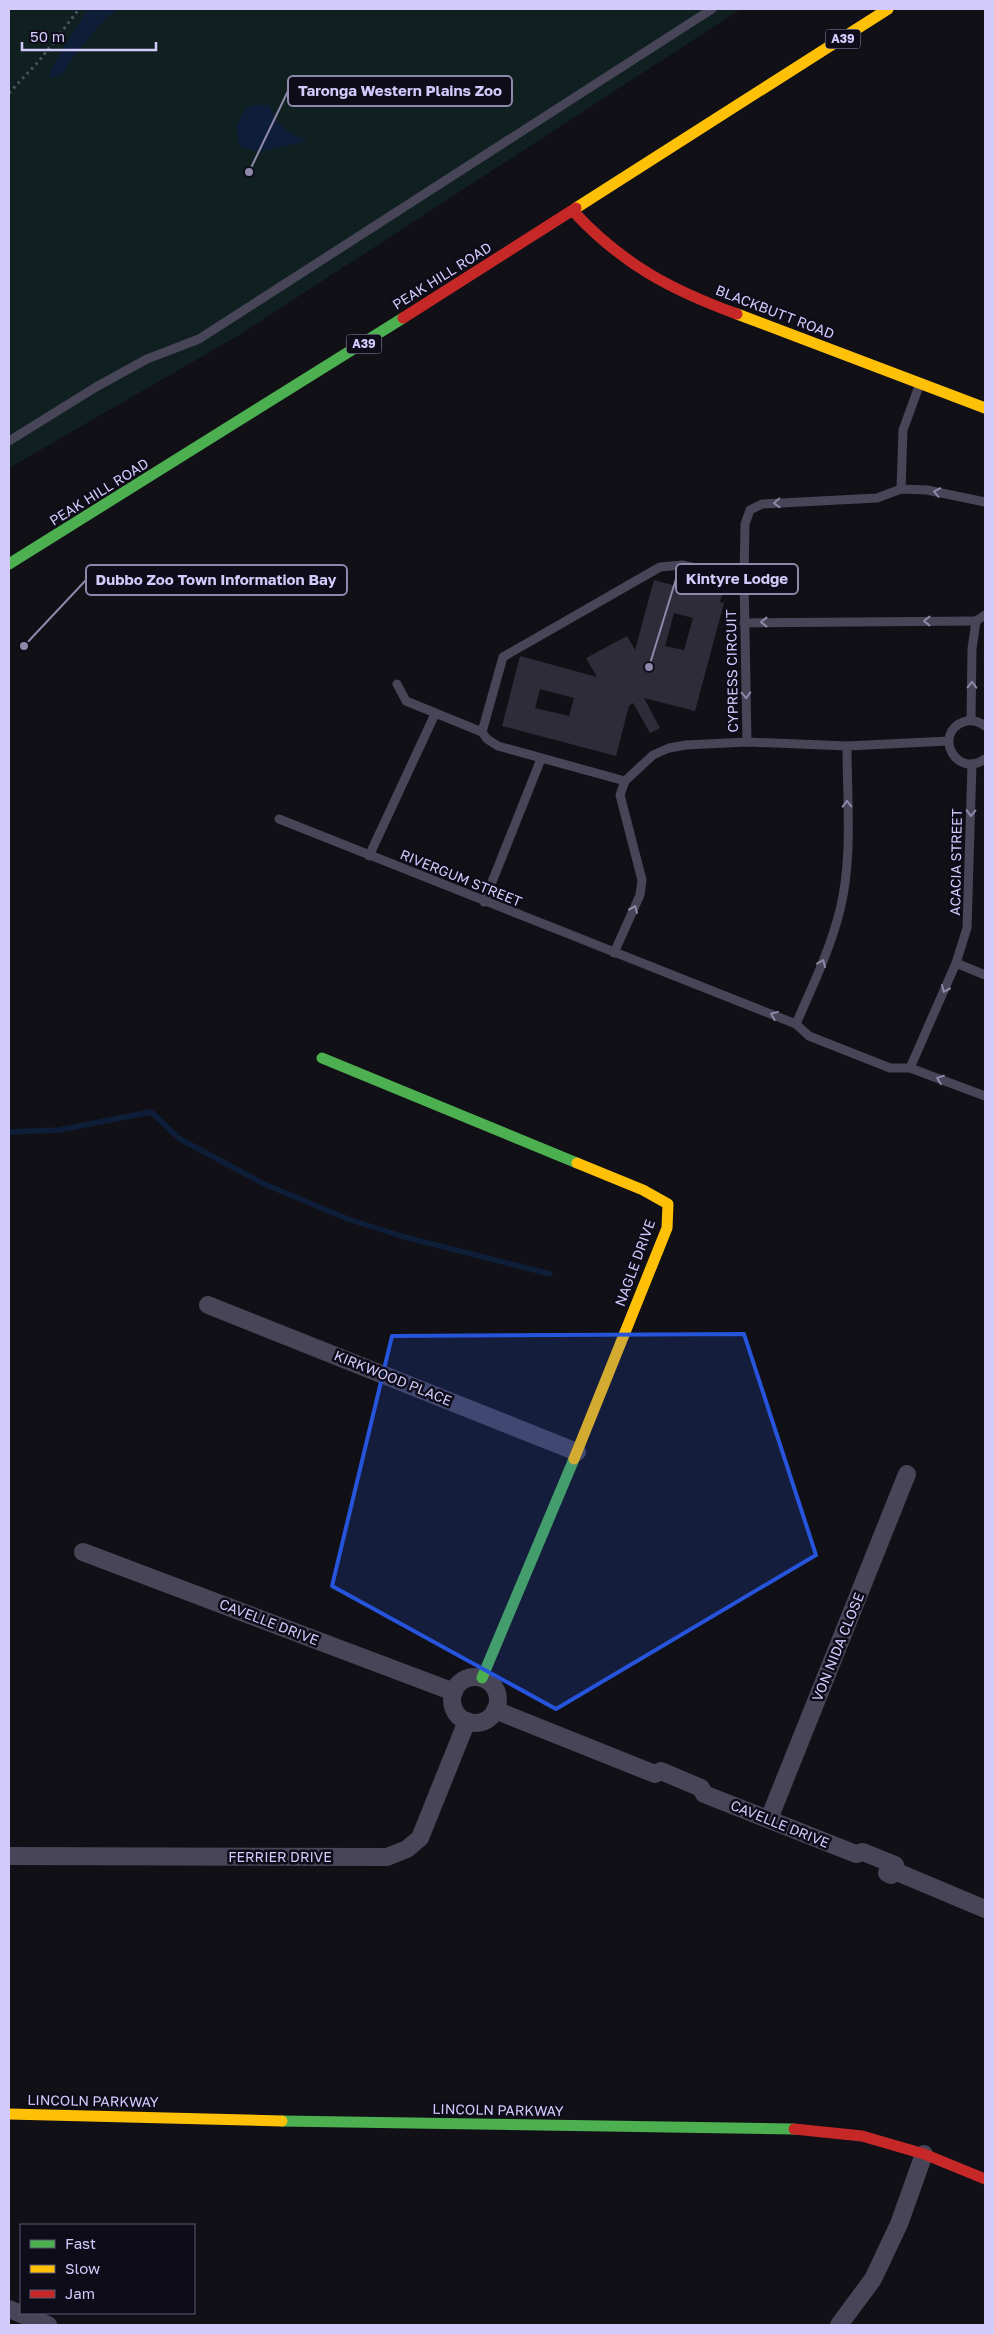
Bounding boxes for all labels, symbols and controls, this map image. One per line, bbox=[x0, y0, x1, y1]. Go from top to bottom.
scale bar bbox=[22, 20, 156, 52]
text: 50 m bbox=[30, 27, 65, 45]
road number: A39 bbox=[826, 30, 860, 48]
callout: Taronga Western Plains Zoo bbox=[288, 76, 512, 106]
text: Taronga Western Plains Zoo bbox=[298, 81, 502, 99]
street label: PEAK HILL ROAD bbox=[389, 238, 494, 313]
street label: BLACKBUTT ROAD bbox=[713, 281, 837, 342]
road number: A39 bbox=[346, 334, 382, 354]
street label: PEAK HILL ROAD bbox=[46, 454, 151, 529]
one-way arrow bbox=[933, 488, 942, 498]
one-way arrow bbox=[773, 497, 781, 508]
callout: Kintyre Lodge bbox=[676, 564, 798, 594]
callout: Dubbo Zoo Town Information Bay bbox=[86, 565, 347, 595]
text: Kintyre Lodge bbox=[686, 569, 788, 587]
text: Dubbo Zoo Town Information Bay bbox=[96, 570, 336, 588]
street label: CYPRESS CIRCUIT bbox=[722, 609, 741, 733]
one-way arrow bbox=[923, 616, 930, 626]
one-way arrow bbox=[760, 617, 768, 628]
one-way arrow bbox=[967, 680, 977, 688]
one-way arrow bbox=[741, 692, 752, 700]
one-way arrow bbox=[842, 800, 852, 808]
street label: ACACIA STREET bbox=[946, 808, 965, 916]
one-way arrow bbox=[966, 810, 976, 817]
street label: RIVERGUM STREET bbox=[398, 845, 525, 910]
one-way arrow bbox=[629, 905, 639, 913]
one-way arrow bbox=[816, 959, 826, 968]
one-way arrow bbox=[940, 984, 951, 993]
one-way arrow bbox=[770, 1011, 779, 1021]
one-way arrow bbox=[936, 1075, 944, 1085]
street label: NAGLE DRIVE bbox=[611, 1217, 658, 1309]
street label: KIRKWOOD PLACE bbox=[332, 1346, 455, 1409]
street label: VON NIDA CLOSE bbox=[808, 1590, 867, 1704]
street label: CAVELLE DRIVE bbox=[217, 1595, 321, 1648]
street label: CAVELLE DRIVE bbox=[728, 1796, 832, 1851]
street label: FERRIER DRIVE bbox=[228, 1848, 332, 1865]
street label: LINCOLN PARKWAY bbox=[27, 2091, 159, 2110]
street label: LINCOLN PARKWAY bbox=[432, 2100, 564, 2119]
legend bbox=[20, 2224, 195, 2314]
text: Fast bbox=[65, 2234, 96, 2252]
text: Slow bbox=[65, 2259, 100, 2277]
text: Jam bbox=[65, 2284, 95, 2302]

